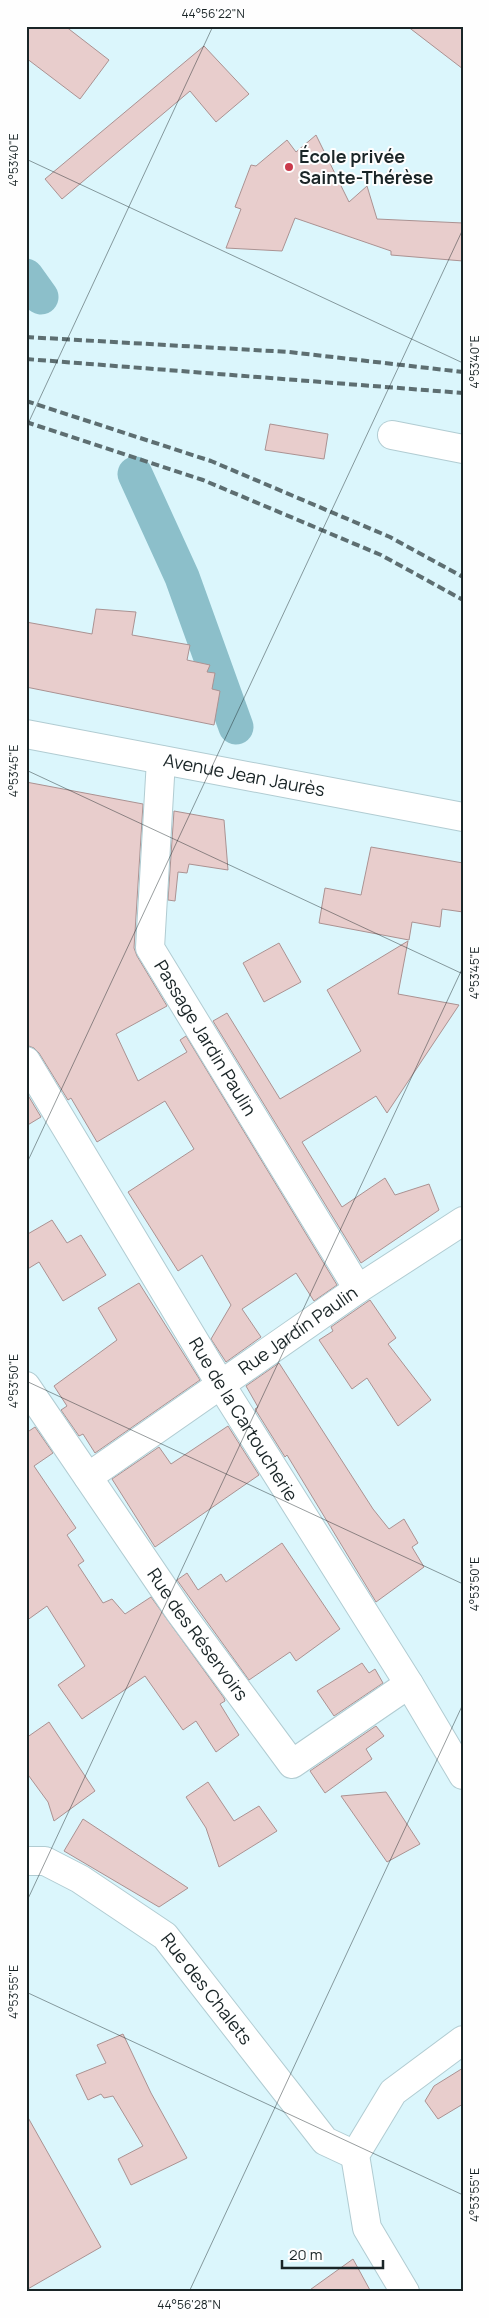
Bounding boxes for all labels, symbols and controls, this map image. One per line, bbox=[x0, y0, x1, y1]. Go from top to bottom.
text: 44°56'22"N bbox=[181, 5, 245, 22]
text: 4°53'40"E bbox=[5, 133, 22, 187]
place label: École privée Sainte-Thérèse bbox=[299, 144, 434, 189]
marker: École privée Sainte-Thérèse bbox=[283, 161, 295, 173]
text: 4°53'40"E bbox=[466, 335, 483, 389]
text: 4°53'45"E bbox=[5, 744, 22, 797]
street label: Avenue Jean Jaurès bbox=[162, 747, 327, 802]
text: 4°53'45"E bbox=[466, 946, 483, 999]
street label: Passage Jardin Paulin bbox=[149, 955, 263, 1120]
street label: Rue Jardin Paulin bbox=[233, 1280, 362, 1380]
street label: Rue de la Cartoucherie bbox=[184, 1332, 304, 1505]
text: 4°53'50"E bbox=[5, 1354, 22, 1408]
text: 4°53'50"E bbox=[466, 1557, 483, 1611]
street label: Rue des Réservoirs bbox=[142, 1563, 254, 1705]
street label: Rue des Chalets bbox=[156, 1928, 258, 2049]
text: 4°53'55"E bbox=[5, 1965, 22, 2019]
text: 4°53'55"E bbox=[466, 2168, 483, 2222]
scale bar bbox=[282, 2238, 383, 2270]
text: 20 m bbox=[289, 2244, 322, 2265]
text: 44°56'28"N bbox=[157, 2296, 221, 2313]

